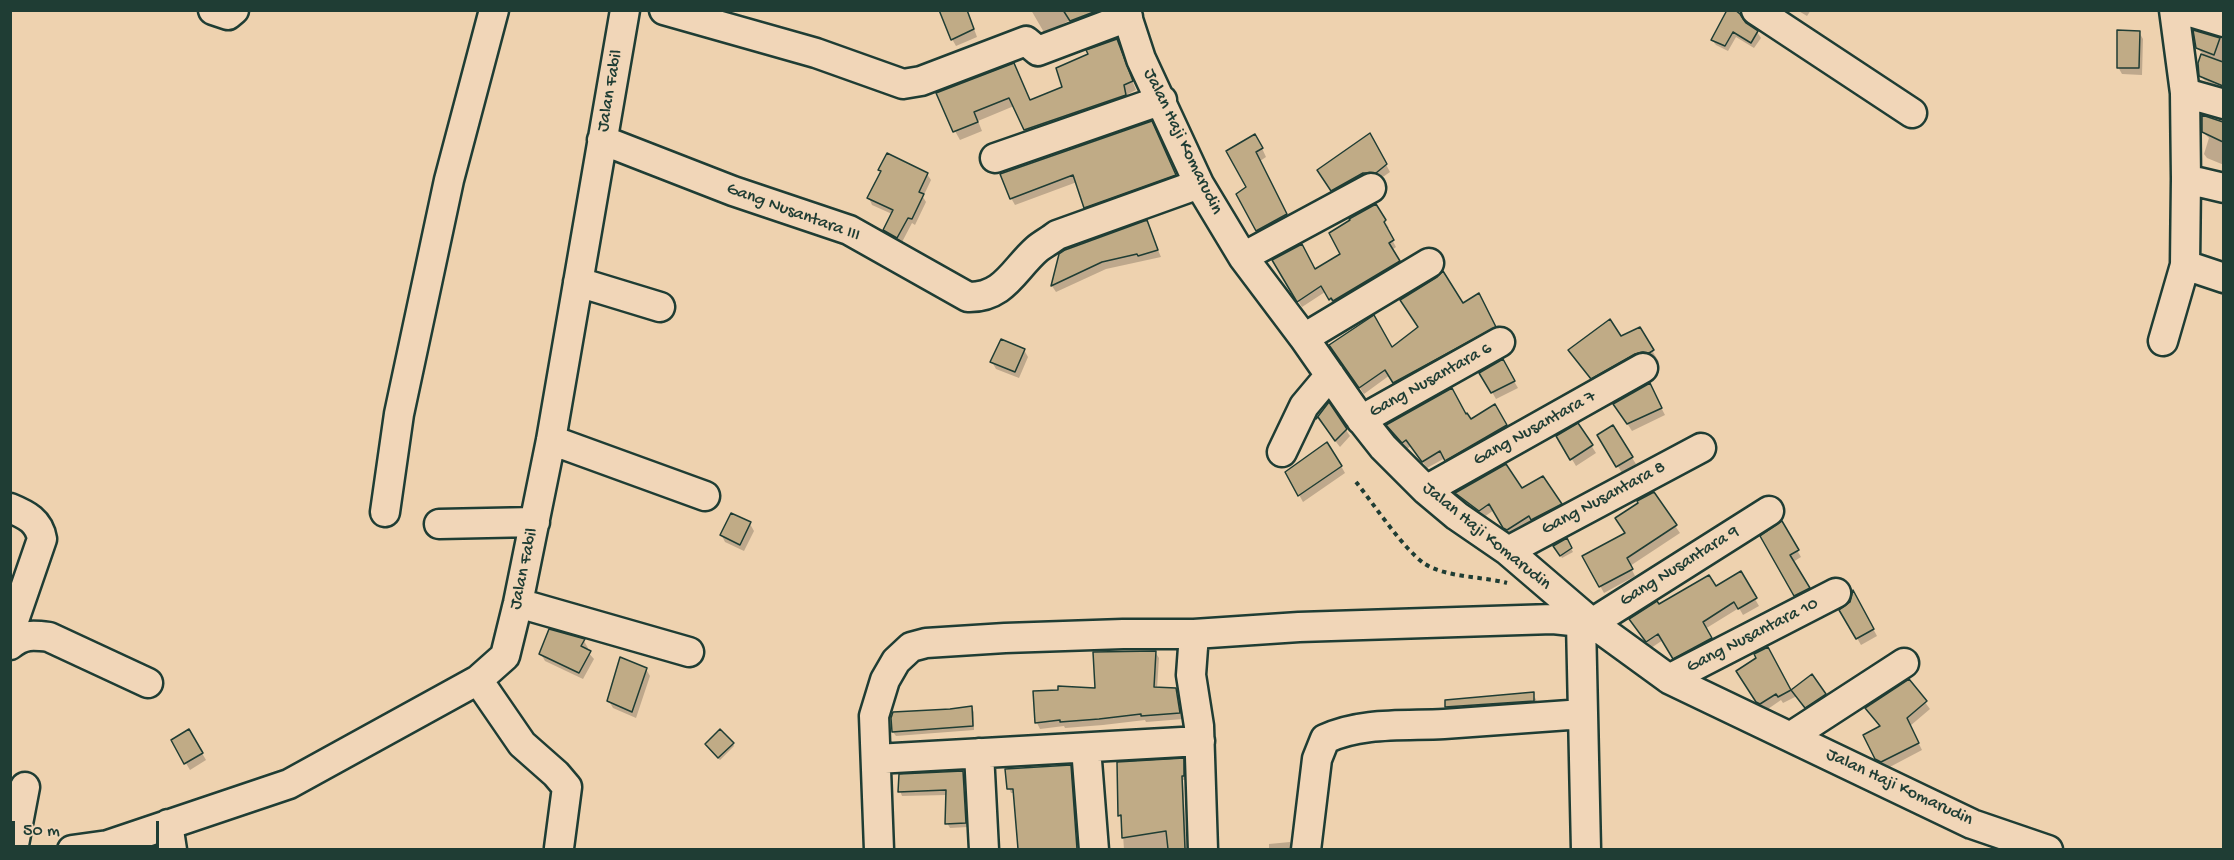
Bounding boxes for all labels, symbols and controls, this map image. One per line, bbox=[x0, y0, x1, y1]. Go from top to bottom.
street label: Jalan Fabil bbox=[593, 48, 629, 134]
street label: Jalan Haji Komarudin bbox=[1137, 65, 1227, 219]
street label: Gang Nusantara III bbox=[723, 179, 863, 247]
street label: Gang Nusantara 6 bbox=[1366, 338, 1496, 424]
street label: Gang Nusantara 7 bbox=[1470, 386, 1600, 472]
street label: Gang Nusantara 8 bbox=[1538, 457, 1670, 541]
street label: Jalan Haji Komarudin bbox=[1417, 478, 1555, 596]
street label: Gang Nusantara 9 bbox=[1616, 522, 1744, 612]
street label: Jalan Fabil bbox=[506, 526, 544, 612]
street label: Gang Nusantara 10 bbox=[1683, 593, 1823, 679]
street label: Jalan Haji Komarudin bbox=[1822, 744, 1976, 832]
scale bar bbox=[15, 809, 162, 847]
text: 50 m bbox=[23, 821, 60, 842]

